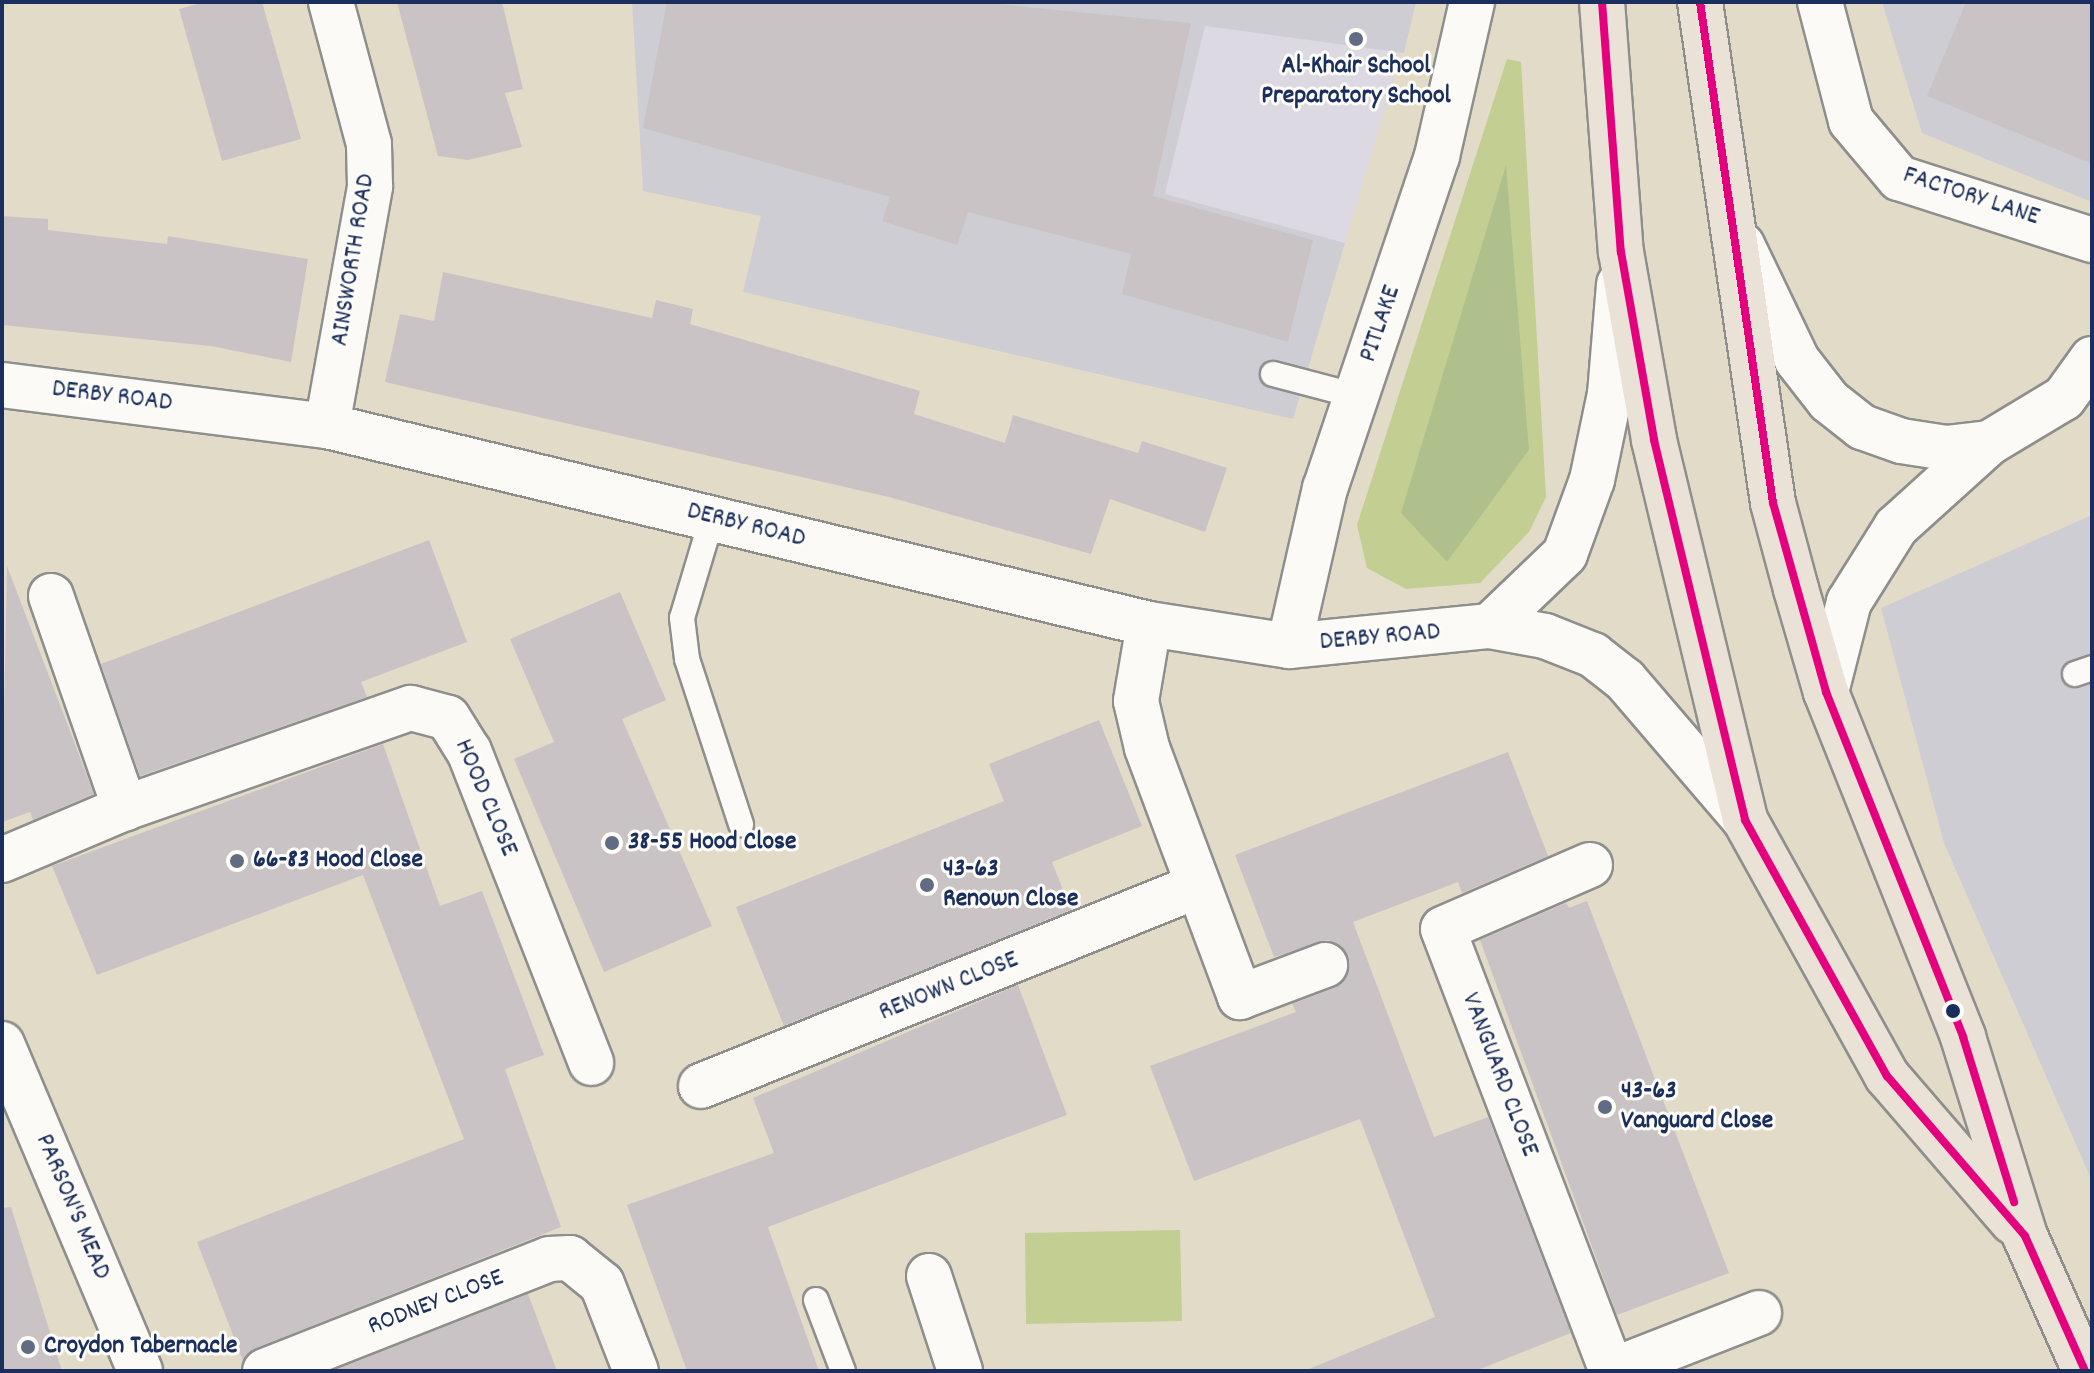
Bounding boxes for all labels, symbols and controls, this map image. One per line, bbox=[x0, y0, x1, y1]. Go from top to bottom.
marker: Al-Khair School Preparatory School bbox=[1347, 30, 1365, 48]
place label: Al-Khair School Preparatory School bbox=[1261, 51, 1451, 112]
street label: FACTORY LANE bbox=[1899, 160, 2043, 234]
street label: AINSWORTH ROAD bbox=[325, 172, 383, 348]
street label: PITLAKE bbox=[1353, 282, 1409, 366]
street label: DERBY ROAD bbox=[50, 374, 174, 420]
street label: DERBY ROAD bbox=[684, 496, 808, 556]
street label: DERBY ROAD bbox=[1318, 617, 1442, 659]
street label: HOOD CLOSE bbox=[446, 735, 524, 861]
place label: 38-55 Hood Close bbox=[628, 827, 796, 859]
marker: 38-55 Hood Close bbox=[603, 834, 621, 852]
place label: 66-83 Hood Close bbox=[253, 845, 423, 877]
marker: 66-83 Hood Close bbox=[228, 852, 246, 870]
place label: 43-63 Renown Close bbox=[943, 854, 1078, 916]
marker: 43-63 Renown Close bbox=[918, 876, 936, 894]
street label: RENOWN CLOSE bbox=[875, 945, 1023, 1029]
street label: VANGUARD CLOSE bbox=[1453, 989, 1545, 1161]
unlabelled marker bbox=[1945, 1003, 1961, 1019]
place label: 43-63 Vanguard Close bbox=[1621, 1076, 1773, 1138]
marker: 43-63 Vanguard Close bbox=[1596, 1098, 1614, 1116]
street label: PARSON'S MEAD bbox=[27, 1130, 117, 1284]
street label: RODNEY CLOSE bbox=[364, 1263, 508, 1343]
place label: Croydon Tabernacle bbox=[44, 1331, 238, 1363]
marker: Croydon Tabernacle bbox=[19, 1338, 37, 1356]

